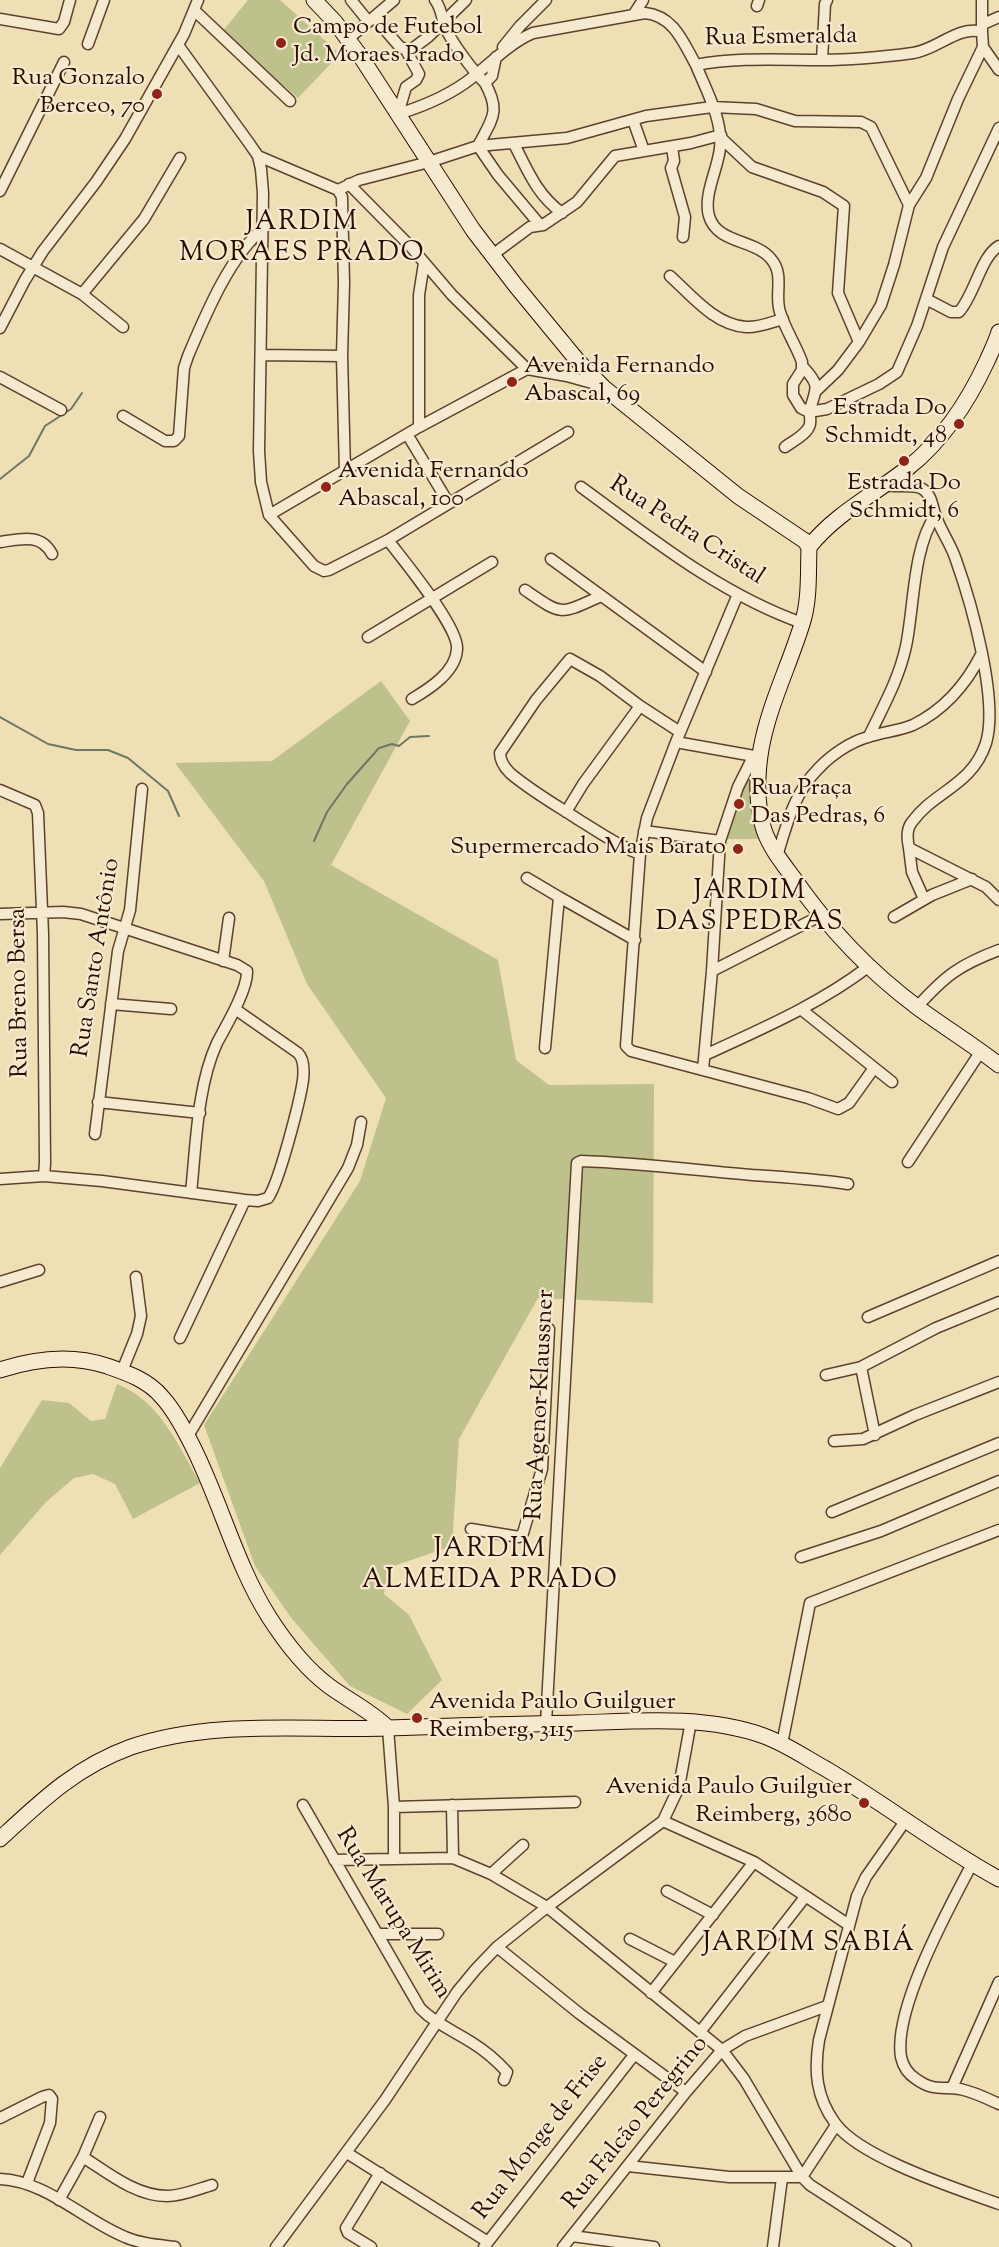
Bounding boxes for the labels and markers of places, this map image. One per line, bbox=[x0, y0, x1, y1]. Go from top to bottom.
place label: Campo de Futebol Jd. Moraes Prado bbox=[293, 15, 483, 71]
marker: Campo de Futebol Jd. Moraes Prado bbox=[274, 36, 288, 50]
place label: Rua Gonzalo Berceo, 70 bbox=[12, 66, 145, 122]
marker: Rua Gonzalo Berceo, 70 bbox=[150, 87, 164, 101]
place label: Avenida Fernando Abascal, 69 bbox=[524, 354, 715, 410]
marker: Avenida Fernando Abascal, 69 bbox=[505, 375, 519, 389]
place label: Estrada Do Schmidt, 48 bbox=[825, 396, 947, 452]
marker: Estrada Do Schmidt, 48 bbox=[952, 417, 966, 431]
marker: Estrada Do Schmidt, 6 bbox=[897, 454, 911, 468]
place label: Avenida Fernando Abascal, 100 bbox=[338, 459, 529, 515]
place label: Estrada Do Schmidt, 6 bbox=[847, 471, 961, 527]
marker: Avenida Fernando Abascal, 100 bbox=[319, 480, 333, 494]
place label: Rua Praça Das Pedras, 6 bbox=[751, 776, 885, 832]
marker: Rua Praça Das Pedras, 6 bbox=[732, 797, 746, 811]
place label: Supermercado Mais Barato bbox=[450, 835, 726, 863]
marker: Supermercado Mais Barato bbox=[731, 842, 745, 856]
place label: Avenida Paulo Guilguer Reimberg, 3115 bbox=[429, 1690, 676, 1746]
marker: Avenida Paulo Guilguer Reimberg, 3115 bbox=[410, 1711, 424, 1725]
place label: Avenida Paulo Guilguer Reimberg, 3680 bbox=[605, 1775, 852, 1831]
marker: Avenida Paulo Guilguer Reimberg, 3680 bbox=[857, 1796, 871, 1810]

